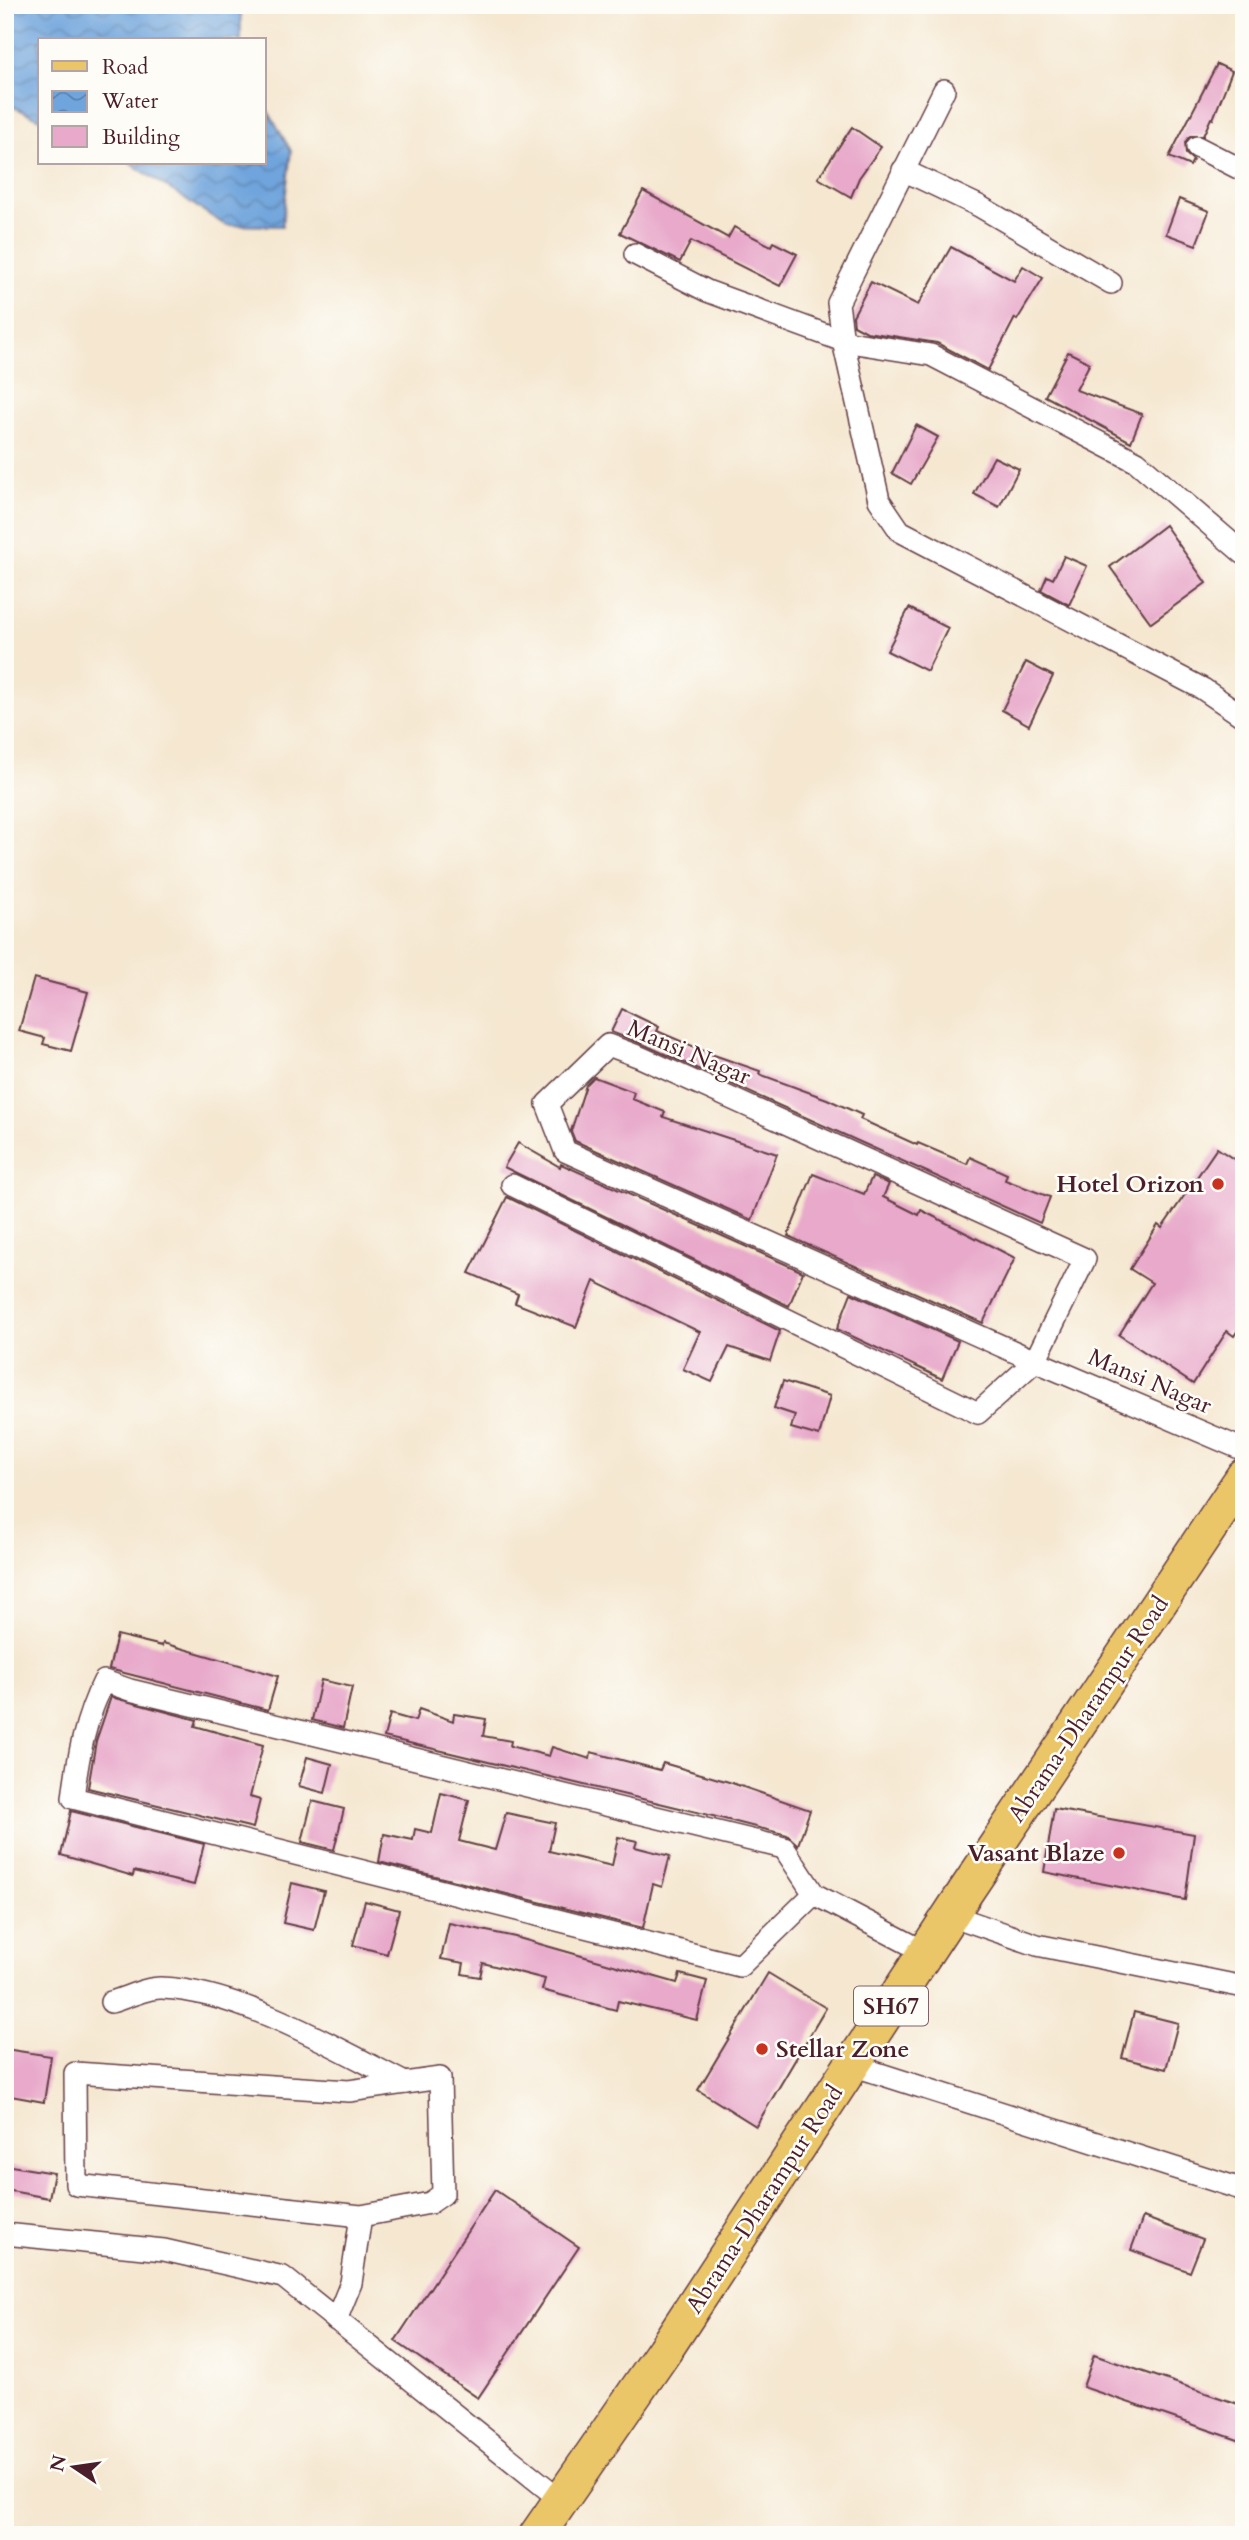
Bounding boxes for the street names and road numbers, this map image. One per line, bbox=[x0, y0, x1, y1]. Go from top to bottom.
street label: Mansi Nagar bbox=[622, 1012, 756, 1093]
street label: Mansi Nagar bbox=[1083, 1341, 1217, 1422]
street label: Abrama-Dharampur Road bbox=[1000, 1589, 1177, 1829]
road number: SH67 bbox=[854, 1986, 928, 2025]
street label: Abrama-Dharampur Road bbox=[678, 2078, 851, 2320]

